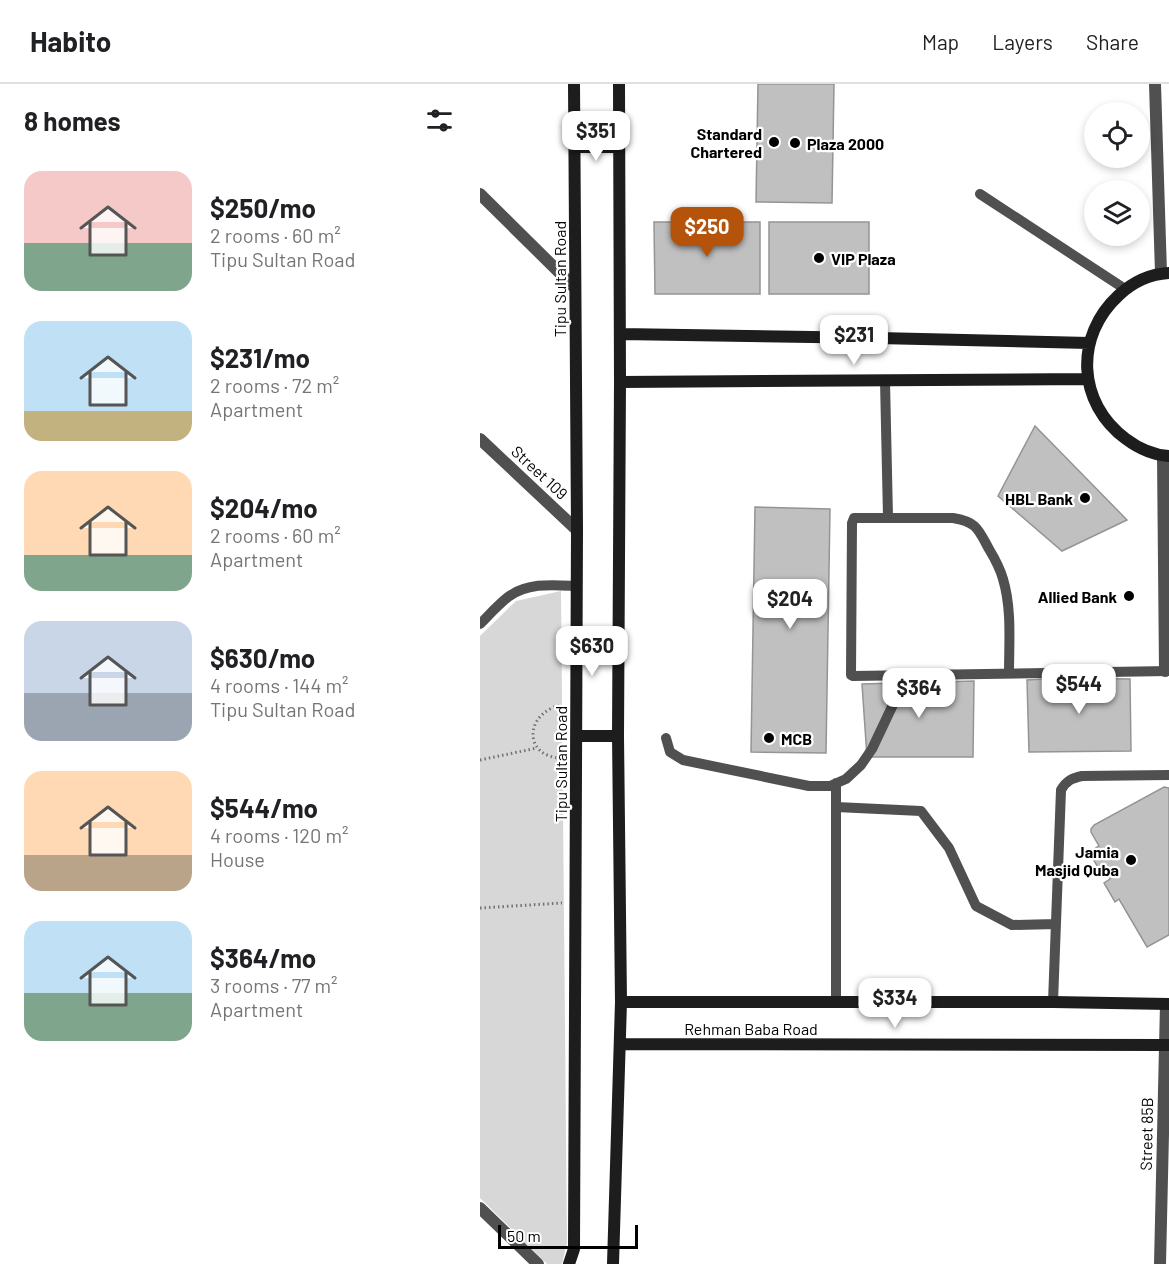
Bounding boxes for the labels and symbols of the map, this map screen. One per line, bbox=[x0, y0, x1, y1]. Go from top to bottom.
pin: $351 bbox=[560, 111, 632, 162]
place label: Standard Chartered bbox=[690, 124, 762, 161]
place label: Plaza 2000 bbox=[807, 134, 884, 153]
marker: Standard Chartered bbox=[767, 135, 781, 149]
marker: Plaza 2000 bbox=[788, 136, 802, 150]
pin: $250 bbox=[671, 207, 743, 258]
street label: Tipu Sultan Road bbox=[550, 221, 569, 337]
place label: VIP Plaza bbox=[831, 249, 896, 268]
marker: VIP Plaza bbox=[812, 251, 826, 265]
pin: $231 bbox=[818, 315, 890, 366]
street label: Street 109 bbox=[508, 441, 572, 503]
place label: HBL Bank bbox=[1005, 489, 1073, 508]
marker: HBL Bank bbox=[1078, 491, 1092, 505]
pin: $204 bbox=[754, 579, 826, 630]
place label: Allied Bank bbox=[1038, 587, 1117, 606]
marker: Allied Bank bbox=[1122, 589, 1136, 603]
pin: $630 bbox=[556, 626, 628, 677]
pin: $544 bbox=[1043, 664, 1115, 715]
pin: $364 bbox=[883, 668, 955, 719]
street label: Tipu Sultan Road bbox=[551, 706, 570, 822]
place label: MCB bbox=[781, 729, 812, 748]
marker: MCB bbox=[762, 731, 776, 745]
place label: Jamia Masjid Quba bbox=[1035, 842, 1119, 879]
marker: Jamia Masjid Quba bbox=[1124, 853, 1138, 867]
pin: $334 bbox=[859, 978, 931, 1029]
street label: Rehman Baba Road bbox=[684, 1019, 818, 1038]
street label: Street 85B bbox=[1136, 1097, 1156, 1171]
scale bar bbox=[498, 1222, 638, 1250]

